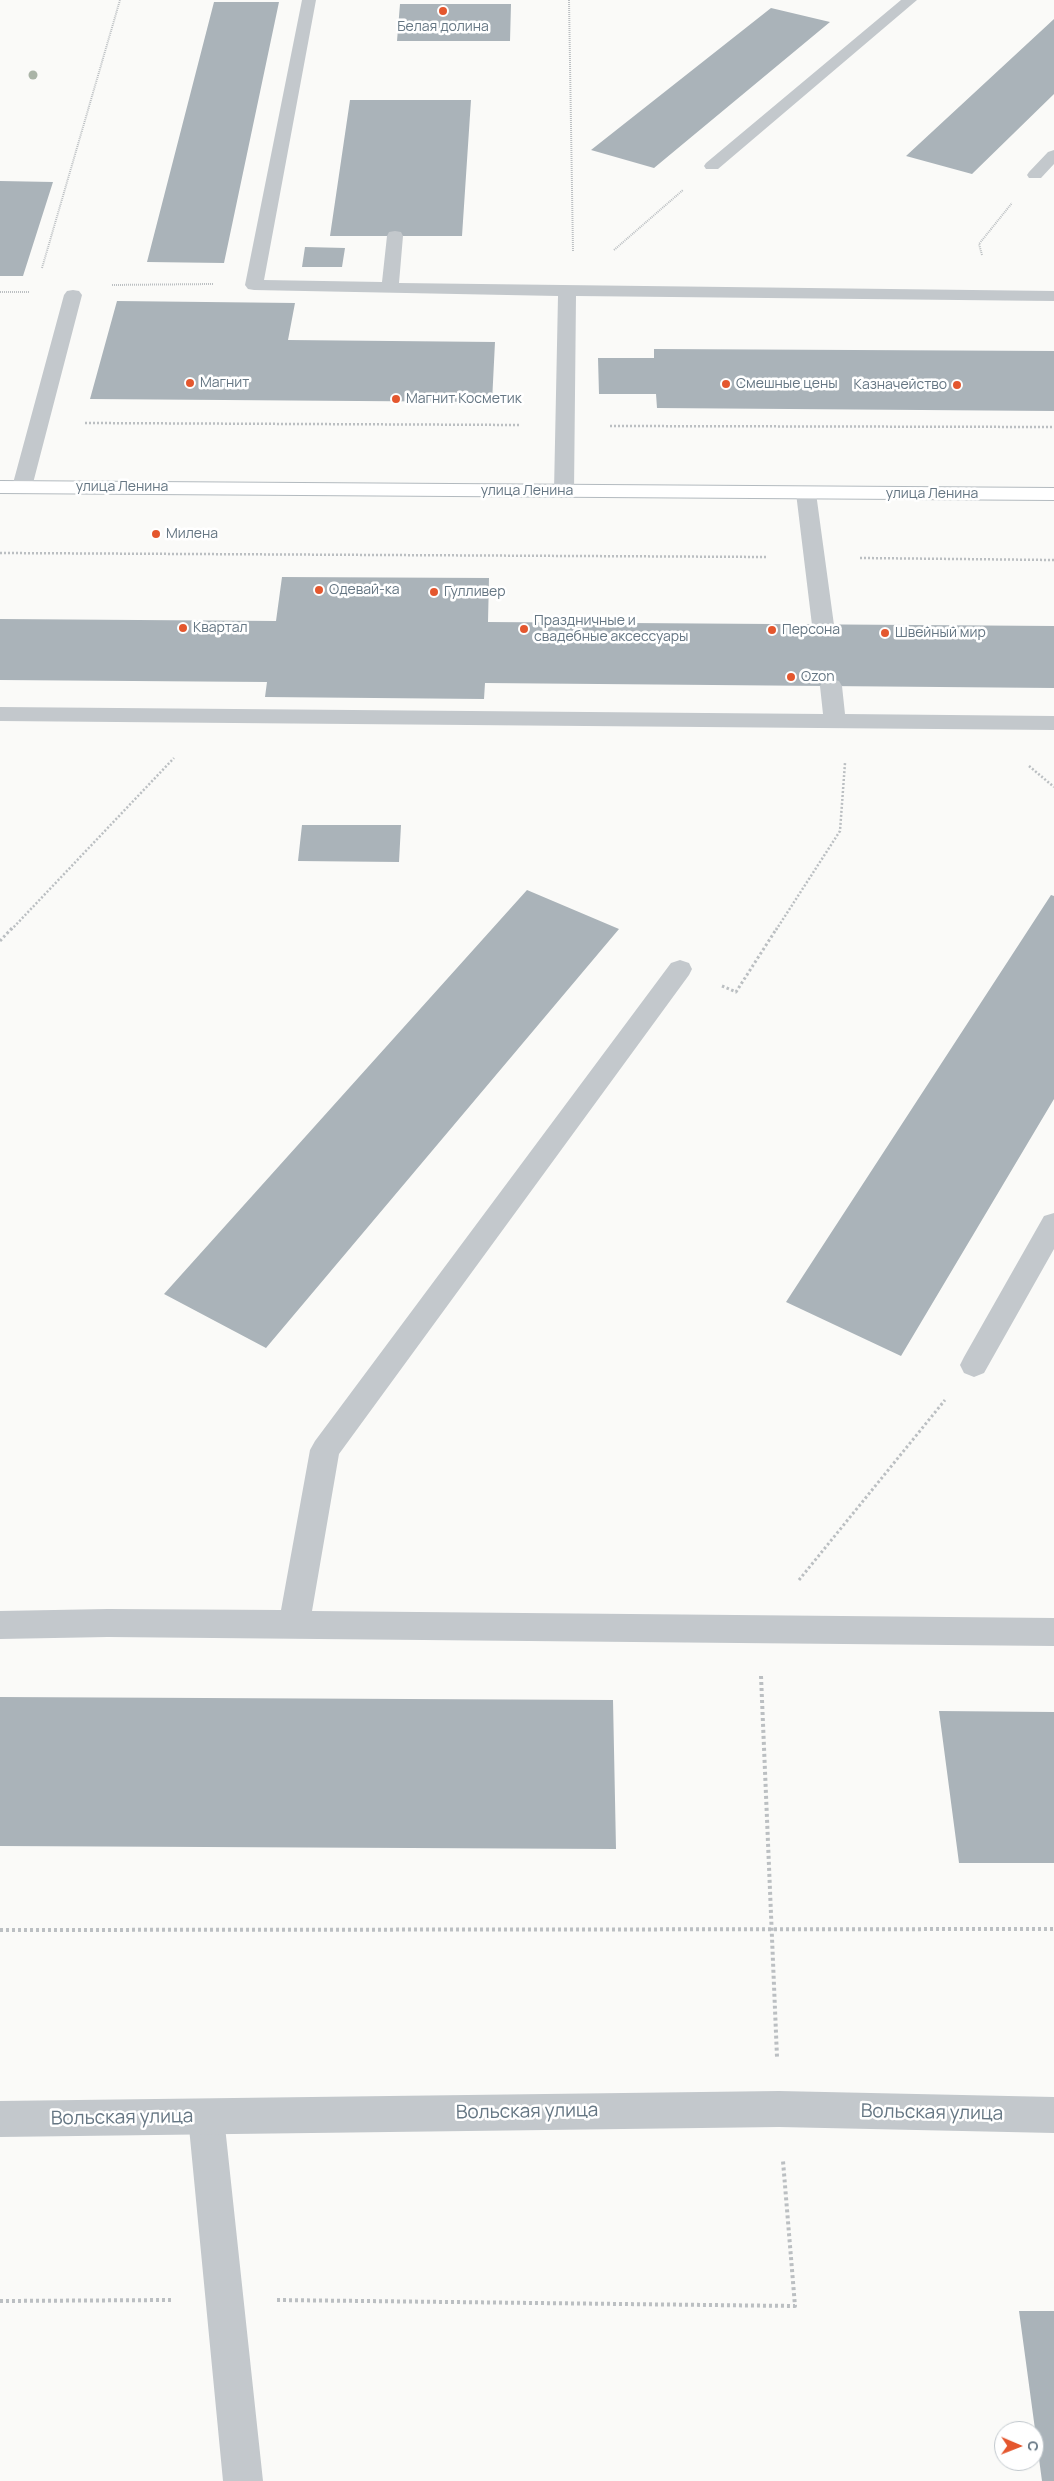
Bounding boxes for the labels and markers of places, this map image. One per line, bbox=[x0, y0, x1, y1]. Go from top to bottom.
marker: Белая долина bbox=[437, 5, 449, 17]
place label: Белая долина bbox=[397, 19, 489, 35]
place label: Магнит bbox=[200, 375, 249, 391]
place label: Смешные цены bbox=[736, 376, 838, 392]
marker: Магнит bbox=[184, 377, 196, 389]
place label: Казначейство bbox=[854, 377, 947, 393]
marker: Смешные цены bbox=[720, 378, 732, 390]
marker: Казначейство bbox=[951, 379, 963, 391]
place label: Магнит Косметик bbox=[406, 391, 522, 407]
marker: Магнит Косметик bbox=[390, 393, 402, 405]
place label: Милена bbox=[166, 526, 218, 542]
marker: Милена bbox=[150, 528, 162, 540]
place label: Одевай-ка bbox=[329, 582, 400, 598]
marker: Одевай-ка bbox=[313, 584, 325, 596]
place label: Гулливер bbox=[444, 584, 506, 600]
marker: Гулливер bbox=[428, 586, 440, 598]
place label: Праздничные и свадебные аксессуары bbox=[534, 613, 688, 646]
place label: Квартал bbox=[193, 620, 248, 636]
marker: Квартал bbox=[177, 622, 189, 634]
place label: Персона bbox=[782, 622, 840, 638]
marker: Праздничные и свадебные аксессуары bbox=[518, 623, 530, 635]
marker: Персона bbox=[766, 624, 778, 636]
place label: Швейный мир bbox=[895, 625, 986, 641]
marker: Швейный мир bbox=[879, 627, 891, 639]
place label: Ozon bbox=[801, 669, 835, 685]
marker: Ozon bbox=[785, 671, 797, 683]

